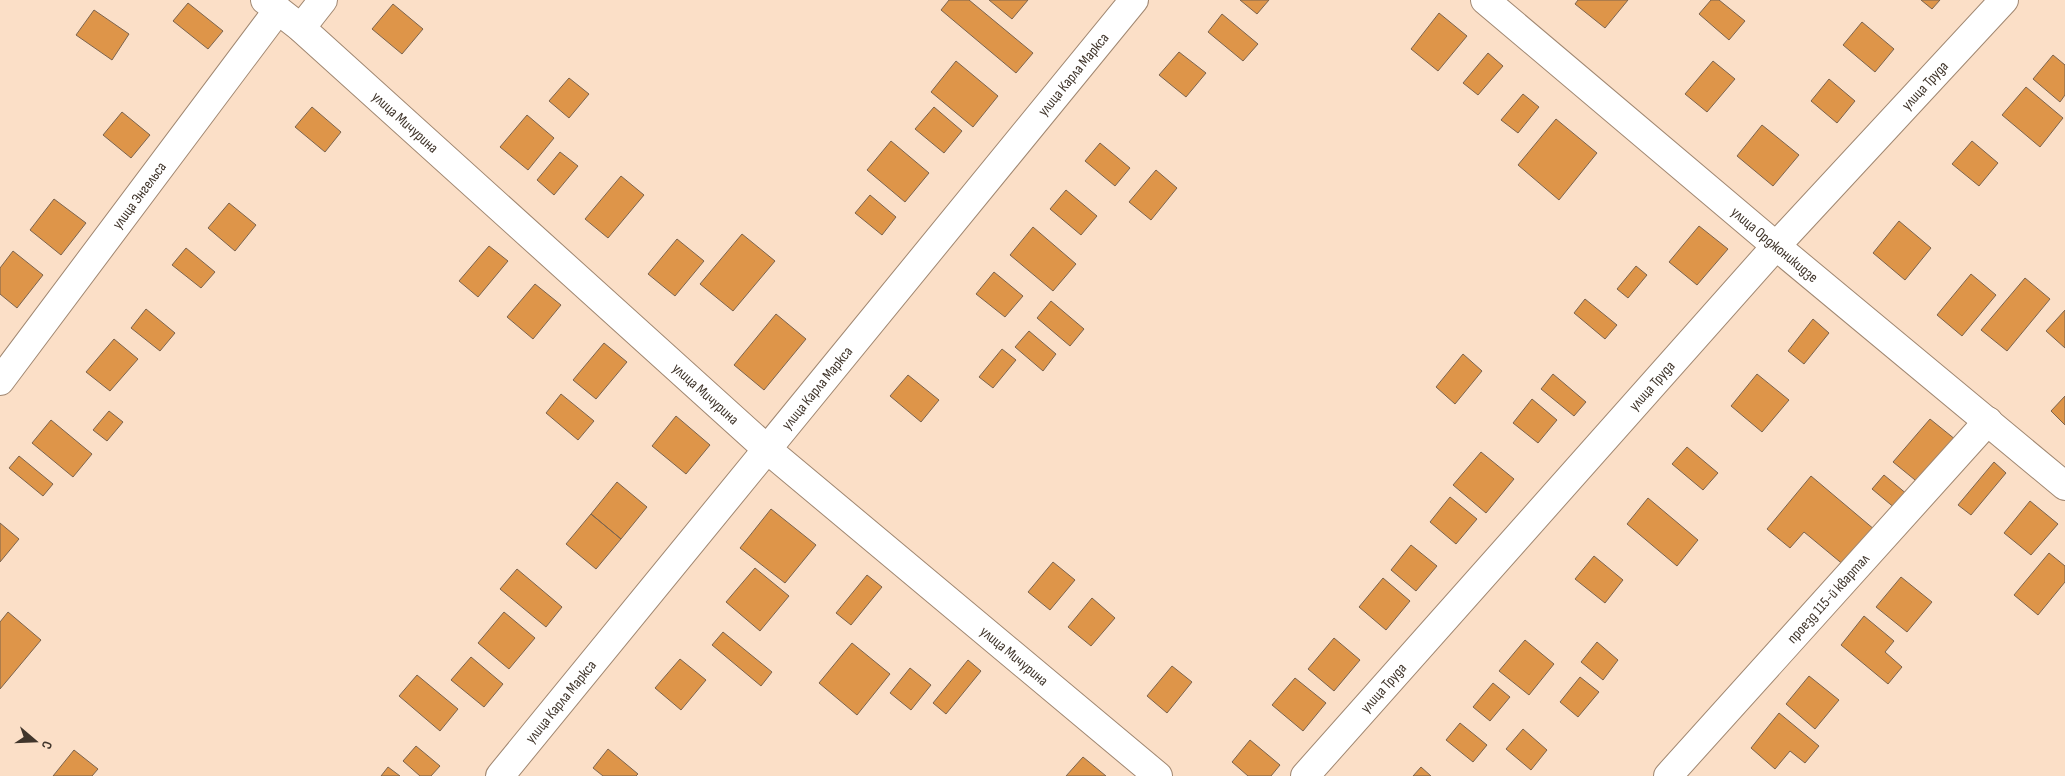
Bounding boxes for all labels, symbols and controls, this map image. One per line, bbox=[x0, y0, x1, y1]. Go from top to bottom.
street label: улица Карла Маркса bbox=[1034, 29, 1113, 120]
street label: улица Труда bbox=[1897, 57, 1953, 114]
street label: улица Мичурина bbox=[368, 87, 443, 157]
street label: улица Энгельса bbox=[108, 158, 171, 233]
street label: улица Орджоникидзе bbox=[1727, 203, 1822, 287]
street label: улица Карла Маркса bbox=[777, 342, 857, 434]
street label: улица Труда bbox=[1625, 357, 1679, 415]
street label: улица Мичурина bbox=[668, 359, 743, 429]
street label: проезд 115-й квартал bbox=[1783, 549, 1874, 647]
street label: улица Мичурина bbox=[976, 622, 1052, 690]
street label: улица Карла Маркса bbox=[521, 656, 601, 747]
street label: улица Труда bbox=[1356, 659, 1411, 717]
north arrow bbox=[10, 716, 60, 766]
text: С bbox=[38, 739, 56, 751]

